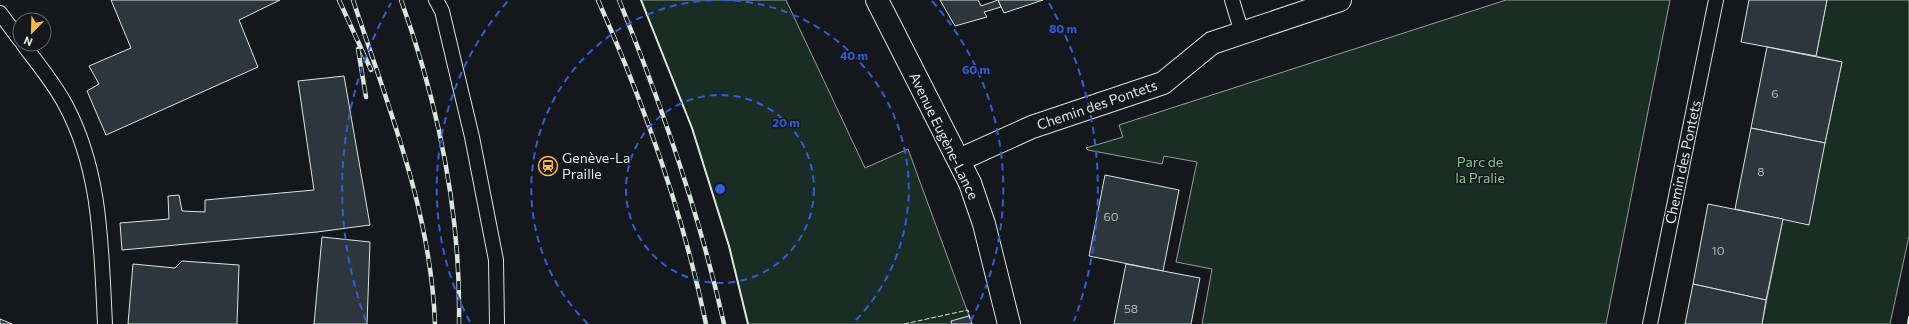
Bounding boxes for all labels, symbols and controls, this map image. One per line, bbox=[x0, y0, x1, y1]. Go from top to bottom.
north arrow bbox=[12, 12, 52, 52]
text: 80 m bbox=[1049, 21, 1077, 35]
text: N bbox=[22, 34, 34, 49]
text: 40 m bbox=[840, 48, 868, 62]
text: 60 m bbox=[962, 62, 990, 76]
street label: Avenue Eugène-Lance bbox=[906, 69, 983, 202]
street label: Chemin des Pontets bbox=[1035, 76, 1159, 133]
house number: 6 bbox=[1771, 86, 1779, 100]
street label: Chemin des Pontets bbox=[1661, 99, 1704, 225]
text: 20 m bbox=[772, 115, 800, 129]
place label: Genève-La Praille bbox=[562, 149, 630, 182]
park label: Parc de la Pralie bbox=[1455, 153, 1505, 186]
station icon: Genève-La Praille bbox=[537, 155, 559, 177]
house number: 8 bbox=[1757, 164, 1765, 178]
centre of rings bbox=[713, 182, 727, 196]
house number: 60 bbox=[1103, 209, 1119, 223]
house number: 10 bbox=[1712, 243, 1725, 257]
house number: 58 bbox=[1124, 301, 1138, 315]

